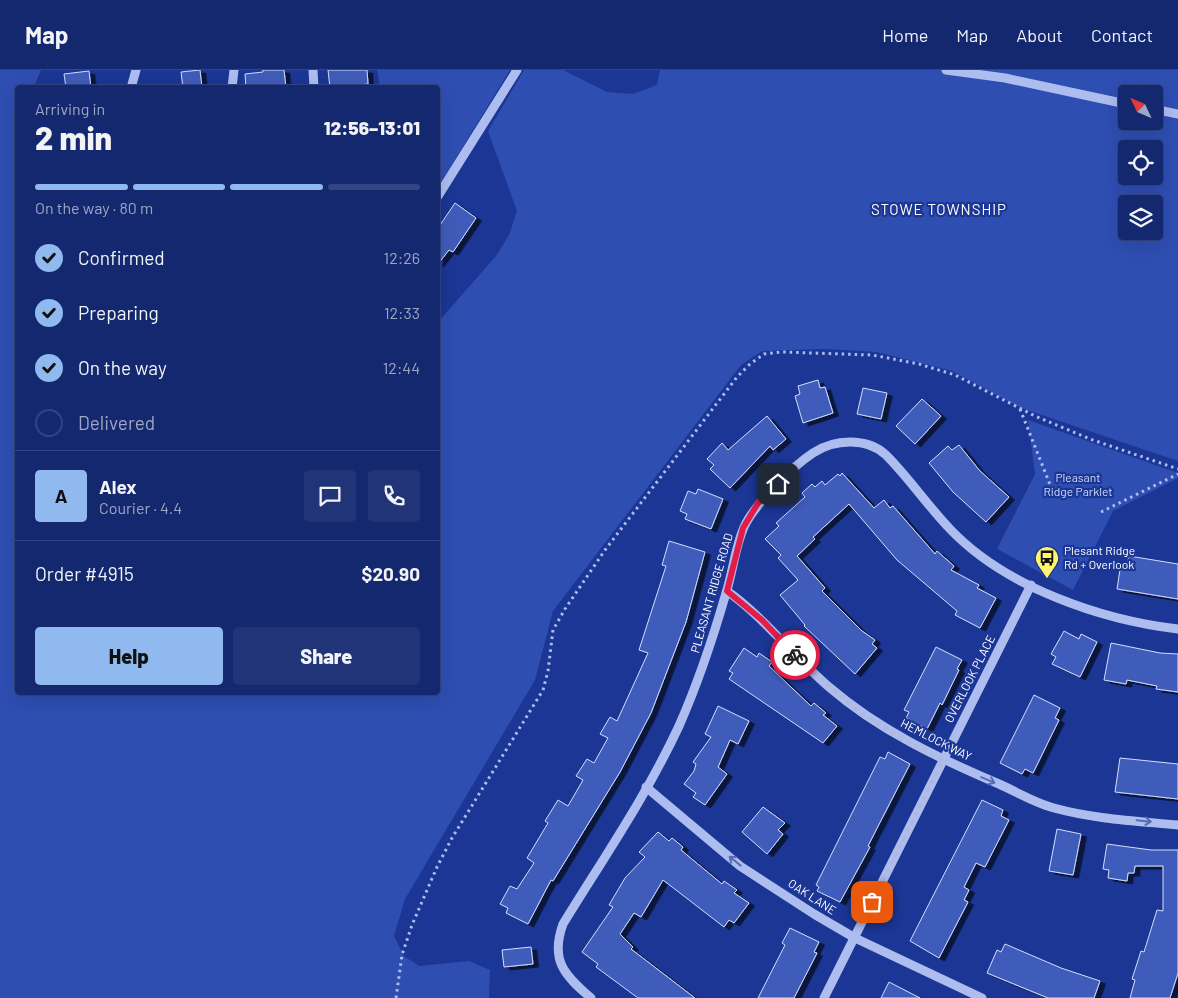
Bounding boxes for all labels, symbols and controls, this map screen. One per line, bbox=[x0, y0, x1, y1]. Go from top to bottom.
text: Map bbox=[25, 20, 68, 49]
text: Home bbox=[882, 24, 928, 46]
text: Map bbox=[956, 24, 988, 46]
text: About bbox=[1016, 24, 1063, 46]
text: Contact bbox=[1091, 24, 1153, 46]
north arrow bbox=[1118, 85, 1162, 130]
map controls bbox=[1118, 85, 1163, 240]
text: Arriving in bbox=[35, 99, 105, 118]
text: 12:56–13:01 bbox=[324, 116, 420, 139]
text: 2 min bbox=[35, 118, 112, 156]
button: locate bbox=[1118, 140, 1163, 185]
button: layers bbox=[1118, 195, 1163, 240]
text: On the way · 80 m bbox=[35, 198, 153, 217]
district label: STOWE TOWNSHIP bbox=[871, 200, 1007, 218]
icon: check bbox=[35, 244, 63, 272]
text: Confirmed bbox=[78, 246, 165, 269]
text: 12:26 bbox=[384, 248, 420, 267]
icon: check bbox=[35, 299, 63, 327]
text: Preparing bbox=[78, 301, 159, 324]
text: 12:33 bbox=[384, 303, 420, 322]
icon: check bbox=[35, 354, 63, 382]
text: On the way bbox=[78, 356, 167, 379]
text: 12:44 bbox=[383, 358, 420, 377]
text: Delivered bbox=[78, 411, 155, 434]
pin bbox=[757, 463, 799, 505]
button: chat bbox=[304, 470, 356, 522]
button: phone bbox=[368, 470, 420, 522]
icon: home bbox=[764, 470, 792, 498]
park label: Pleasant Ridge Parklet bbox=[1043, 470, 1113, 498]
text: Alex bbox=[99, 475, 137, 498]
text: A bbox=[55, 484, 67, 507]
text: Courier · 4.4 bbox=[99, 498, 182, 517]
street label: PLEASANT RIDGE ROAD bbox=[687, 531, 735, 654]
place label: Plesant Ridge Rd + Overlook bbox=[1064, 543, 1135, 571]
bus stop icon: Plesant Ridge Rd + Overlook bbox=[1034, 545, 1060, 579]
text: Order #4915 bbox=[35, 562, 134, 585]
text: $20.90 bbox=[362, 562, 420, 585]
button: Help bbox=[35, 627, 223, 685]
button: Share bbox=[233, 627, 420, 685]
courier bbox=[770, 630, 820, 680]
street label: OVERLOOK PLACE bbox=[941, 632, 997, 725]
icon: bike bbox=[781, 641, 809, 669]
street label: HEMLOCK WAY bbox=[899, 715, 974, 763]
one-way arrow bbox=[980, 775, 995, 785]
one-way arrow bbox=[1135, 816, 1151, 826]
one-way arrow bbox=[729, 856, 742, 867]
street label: OAK LANE bbox=[786, 876, 839, 917]
pin bbox=[851, 881, 893, 923]
icon: bag bbox=[858, 888, 886, 916]

